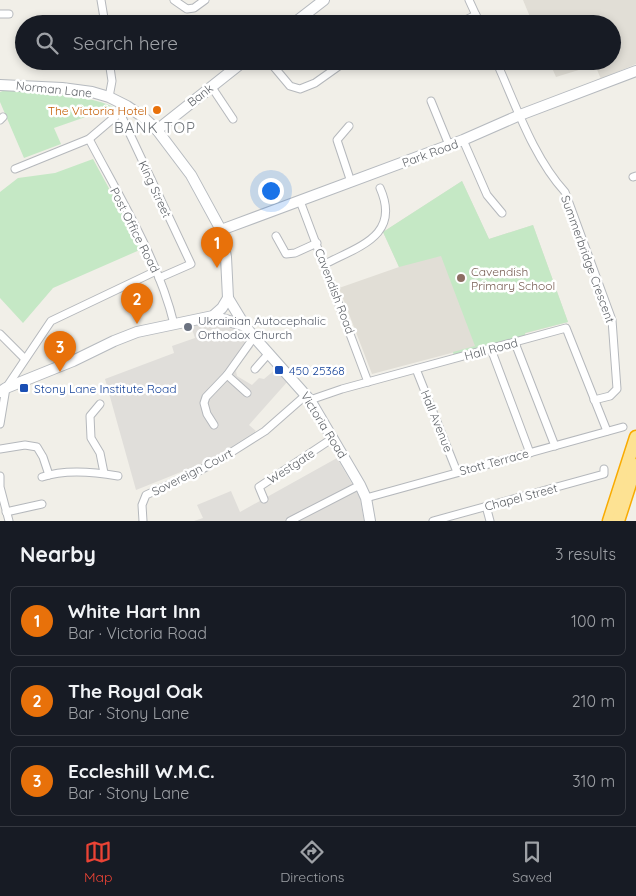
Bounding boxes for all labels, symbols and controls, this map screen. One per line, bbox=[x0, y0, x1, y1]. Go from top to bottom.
search box bbox=[15, 15, 621, 70]
icon: search bbox=[33, 29, 61, 57]
text: Search here bbox=[73, 31, 178, 55]
street label: Norman Lane bbox=[15, 78, 93, 100]
street label: Bank bbox=[184, 80, 216, 110]
place label: The Victoria Hotel bbox=[48, 103, 147, 118]
marker: The Victoria Hotel bbox=[151, 104, 163, 116]
district label: BANK TOP bbox=[114, 118, 196, 137]
street label: Park Road bbox=[400, 136, 460, 170]
street label: King Street bbox=[135, 158, 175, 220]
your location bbox=[258, 178, 284, 204]
street label: Post Office Road bbox=[107, 185, 163, 275]
street label: Summerbridge Crescent bbox=[558, 193, 618, 325]
pin: 1 bbox=[201, 227, 233, 268]
street label: Cavendish Road bbox=[312, 246, 358, 336]
place label: Cavendish Primary School bbox=[471, 264, 555, 293]
marker: Cavendish Primary School bbox=[455, 272, 467, 284]
pin: 2 bbox=[121, 283, 153, 324]
place label: Ukrainian Autocephalic Orthodox Church bbox=[198, 313, 326, 342]
marker: Ukrainian Autocephalic Orthodox Church bbox=[182, 321, 194, 333]
pin: 3 bbox=[44, 331, 76, 372]
street label: Hall Road bbox=[463, 335, 519, 363]
place label: 450 25368 bbox=[289, 363, 345, 378]
marker: 450 25368 bbox=[273, 364, 285, 376]
place label: Stony Lane Institute Road bbox=[34, 381, 177, 396]
marker: Stony Lane Institute Road bbox=[18, 382, 30, 394]
street label: Hall Avenue bbox=[418, 388, 456, 454]
street label: Victoria Road bbox=[298, 389, 350, 461]
street label: Sovereign Court bbox=[149, 445, 235, 499]
street label: Westgate bbox=[265, 445, 318, 487]
street label: Stott Terrace bbox=[458, 445, 531, 478]
street label: Chapel Street bbox=[483, 480, 559, 514]
text: Nearby bbox=[20, 541, 96, 567]
text: 3 results bbox=[555, 544, 616, 564]
text: White Hart Inn bbox=[68, 599, 201, 623]
text: 1 bbox=[34, 611, 40, 631]
text: 100 m bbox=[571, 611, 615, 631]
text: Bar · Victoria Road bbox=[68, 623, 207, 643]
text: The Royal Oak bbox=[68, 679, 203, 703]
text: 2 bbox=[32, 691, 42, 711]
text: 210 m bbox=[572, 691, 615, 711]
text: Bar · Stony Lane bbox=[68, 703, 189, 723]
text: Eccleshill W.M.C. bbox=[68, 759, 215, 783]
text: 3 bbox=[33, 771, 41, 791]
text: 310 m bbox=[572, 771, 615, 791]
text: Bar · Stony Lane bbox=[68, 783, 189, 803]
tab: Map bbox=[84, 838, 112, 886]
tab: Directions bbox=[280, 838, 344, 886]
tab: Saved bbox=[512, 838, 552, 886]

